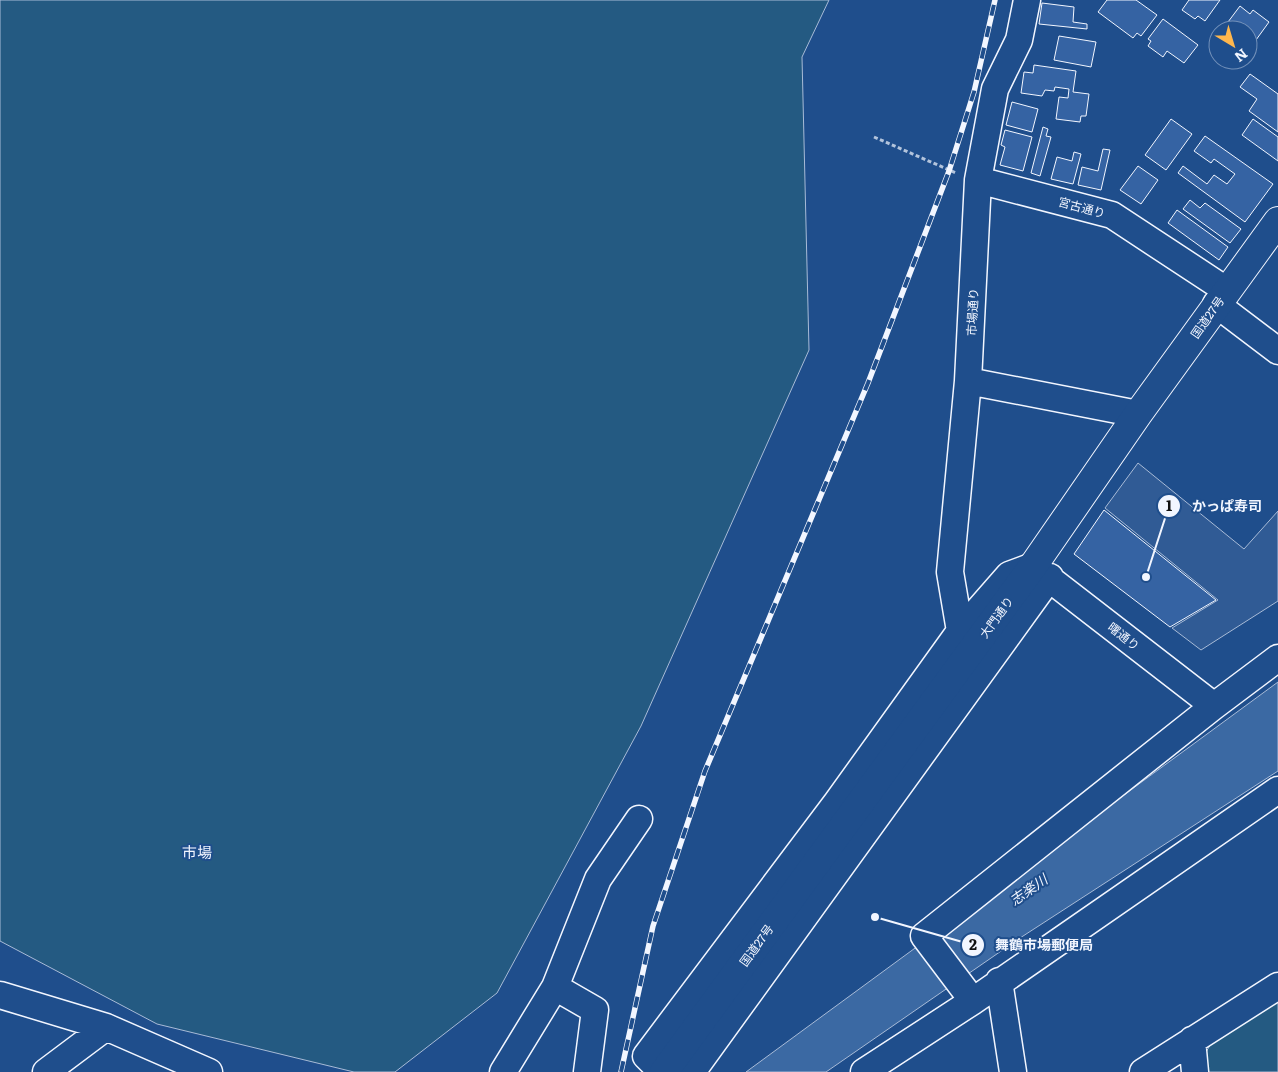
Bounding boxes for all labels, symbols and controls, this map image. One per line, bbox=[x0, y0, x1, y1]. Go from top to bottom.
north arrow bbox=[1208, 20, 1258, 70]
text: N bbox=[1231, 45, 1252, 68]
street label: 宮古通り bbox=[1056, 192, 1108, 222]
street label: 市場通り bbox=[962, 288, 982, 336]
street label: 国道27号 bbox=[1186, 292, 1228, 342]
callout: かっぱ寿司 bbox=[1157, 491, 1272, 520]
text: 1 bbox=[1166, 493, 1172, 516]
text: かっぱ寿司 bbox=[1192, 495, 1262, 515]
street label: 大門通り bbox=[975, 592, 1017, 642]
street label: 曙通り bbox=[1104, 618, 1144, 654]
district label: 市場 bbox=[182, 840, 212, 863]
water label: 志楽川 bbox=[1005, 868, 1053, 909]
street label: 国道27号 bbox=[735, 920, 777, 970]
callout: 舞鶴市場郵便局 bbox=[960, 930, 1103, 959]
text: 2 bbox=[969, 932, 977, 955]
text: 舞鶴市場郵便局 bbox=[995, 934, 1093, 954]

